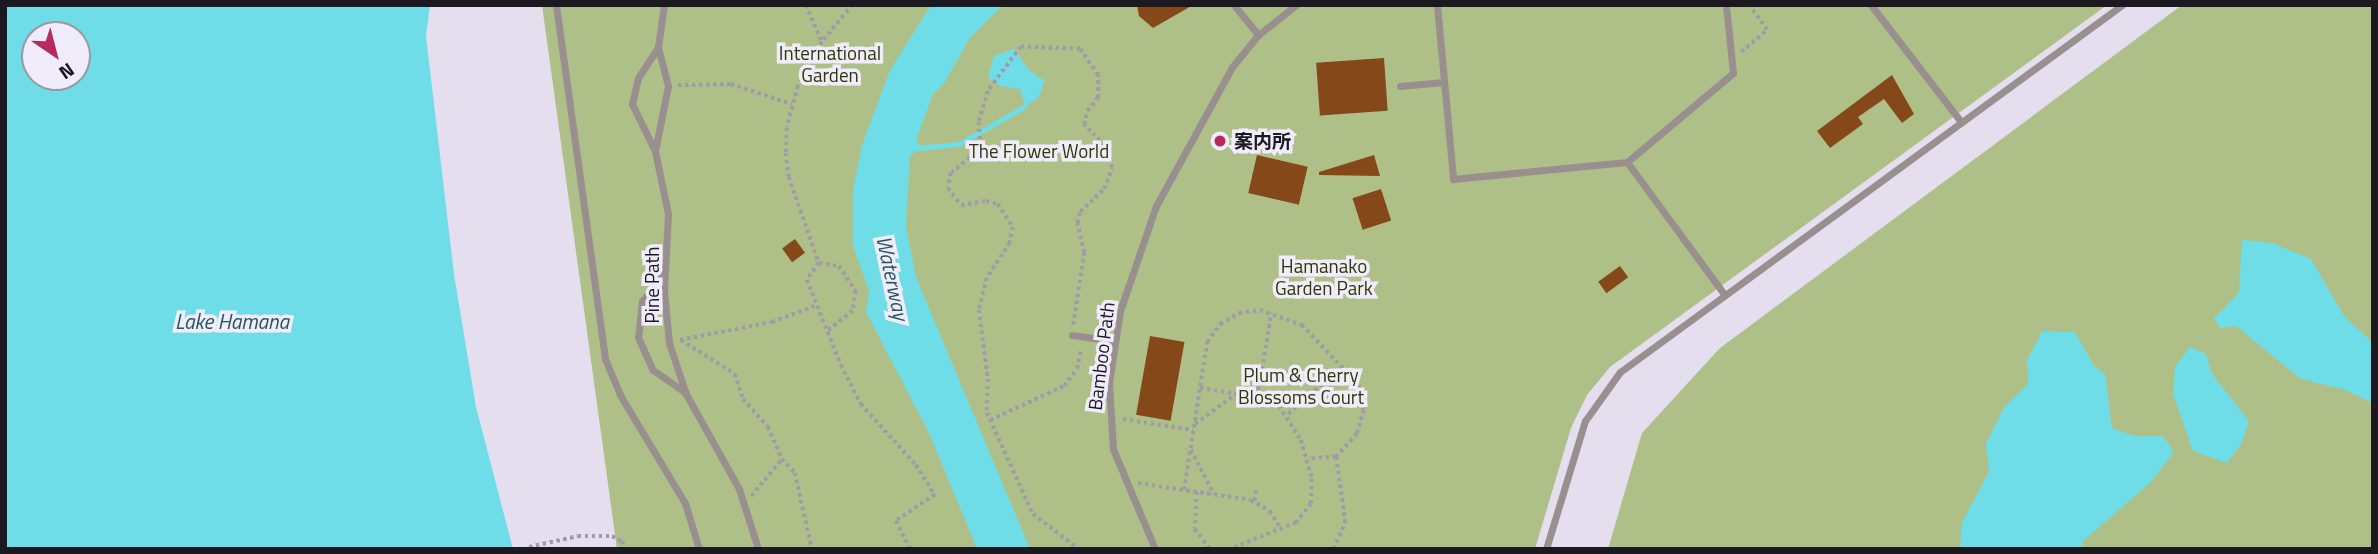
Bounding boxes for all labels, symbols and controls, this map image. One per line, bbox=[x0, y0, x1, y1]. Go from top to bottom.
north arrow bbox=[21, 21, 91, 91]
park label: International Garden bbox=[779, 42, 881, 86]
text: N bbox=[53, 56, 81, 88]
place label: 案内所 bbox=[1234, 130, 1291, 152]
marker: 案内所 bbox=[1212, 133, 1228, 149]
park label: The Flower World bbox=[969, 140, 1109, 162]
water label: Waterway bbox=[872, 233, 914, 323]
street label: Pine Path bbox=[641, 247, 663, 323]
park label: Hamanako Garden Park bbox=[1275, 255, 1373, 299]
street label: Bamboo Path bbox=[1083, 301, 1119, 411]
water label: Lake Hamana bbox=[175, 308, 289, 334]
park label: Plum & Cherry Blossoms Court bbox=[1238, 364, 1364, 408]

